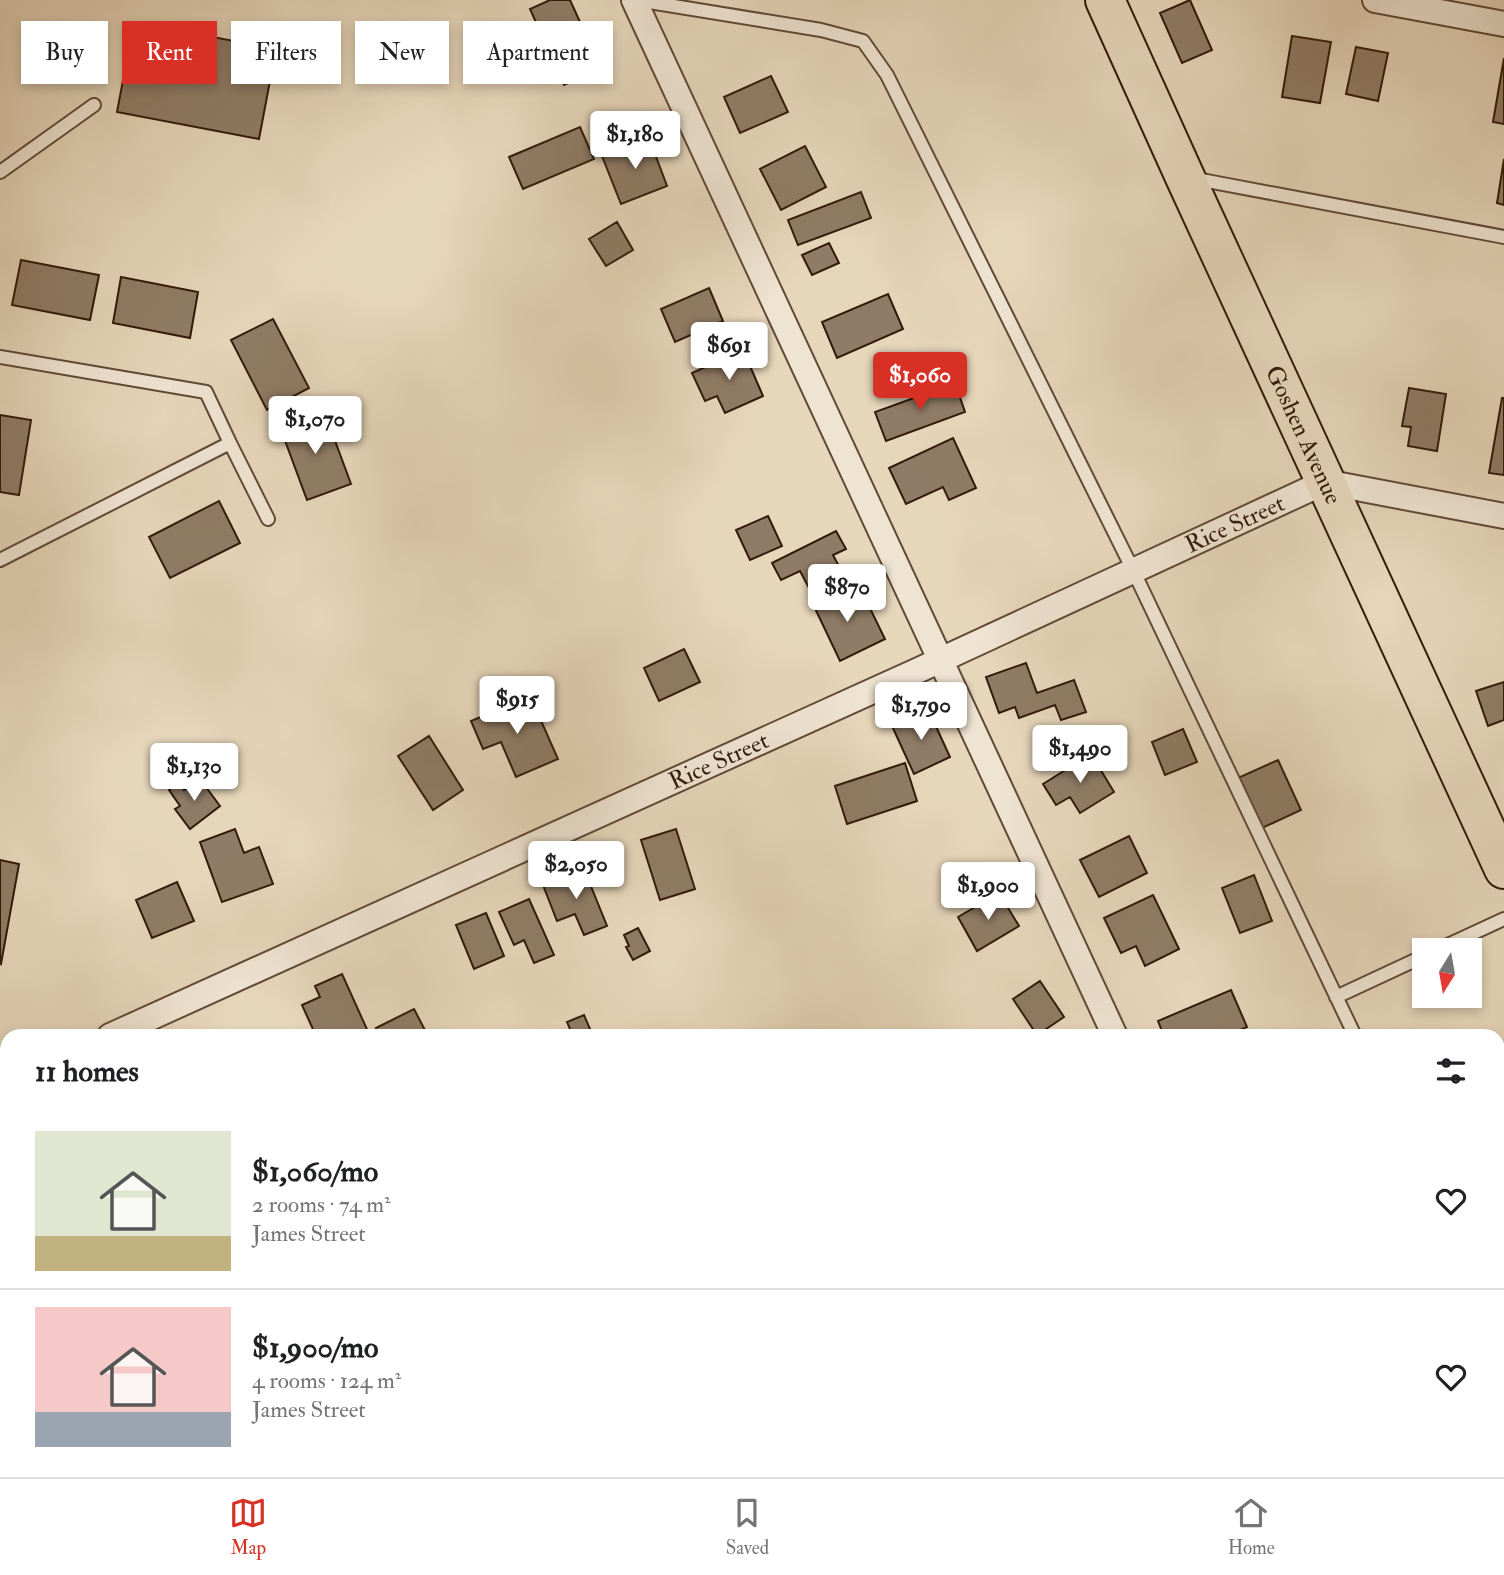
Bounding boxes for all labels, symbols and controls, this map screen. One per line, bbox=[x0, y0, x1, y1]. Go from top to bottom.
chip: Buy bbox=[21, 21, 108, 84]
chip: Rent bbox=[122, 21, 217, 84]
chip: Filters bbox=[231, 21, 341, 84]
chip: New bbox=[355, 21, 449, 84]
chip: Apartment bbox=[463, 21, 613, 84]
pin: $1,180 bbox=[578, 111, 692, 171]
text: $1,180 bbox=[606, 119, 664, 148]
pin: $691 bbox=[688, 322, 770, 382]
text: $691 bbox=[707, 330, 751, 359]
pin: $1,060 bbox=[863, 352, 977, 412]
text: $1,060 bbox=[889, 360, 951, 389]
street label: Goshen Avenue bbox=[1258, 360, 1349, 509]
pin: $1,070 bbox=[258, 396, 372, 456]
text: $1,070 bbox=[285, 404, 345, 433]
street label: Rice Street bbox=[1180, 487, 1290, 560]
pin: $870 bbox=[806, 564, 888, 624]
text: $870 bbox=[824, 572, 870, 601]
pin: $915 bbox=[476, 676, 558, 736]
pin: $1,790 bbox=[864, 682, 978, 742]
text: $915 bbox=[496, 684, 538, 713]
text: $1,790 bbox=[891, 690, 951, 719]
street label: Rice Street bbox=[664, 725, 774, 797]
pin: $1,490 bbox=[1023, 726, 1137, 785]
text: $1,490 bbox=[1048, 733, 1112, 762]
pin: $1,130 bbox=[137, 744, 251, 803]
text: $1,130 bbox=[166, 751, 222, 780]
pin: $2,050 bbox=[519, 842, 633, 901]
text: $2,050 bbox=[544, 849, 608, 878]
pin: $1,900 bbox=[931, 862, 1045, 922]
text: $1,900 bbox=[957, 870, 1019, 899]
north arrow bbox=[1412, 938, 1482, 1008]
map controls bbox=[1412, 938, 1482, 1008]
icon: filters bbox=[1432, 1052, 1470, 1090]
text: 11 homes bbox=[35, 1053, 139, 1090]
text: $1,060/mo bbox=[252, 1153, 378, 1190]
icon: home bbox=[91, 1159, 175, 1243]
icon: heart bbox=[1432, 1182, 1470, 1220]
text: 2 rooms · 74 m² bbox=[252, 1190, 391, 1219]
text: James Street bbox=[252, 1219, 366, 1248]
text: $1,900/mo bbox=[252, 1329, 378, 1366]
icon: home bbox=[91, 1335, 175, 1419]
icon: heart bbox=[1432, 1358, 1470, 1396]
text: 4 rooms · 124 m² bbox=[252, 1366, 401, 1395]
text: James Street bbox=[252, 1395, 366, 1424]
tab: Map bbox=[229, 1494, 267, 1560]
tab: Saved bbox=[726, 1494, 769, 1560]
tab: Home bbox=[1228, 1494, 1275, 1560]

